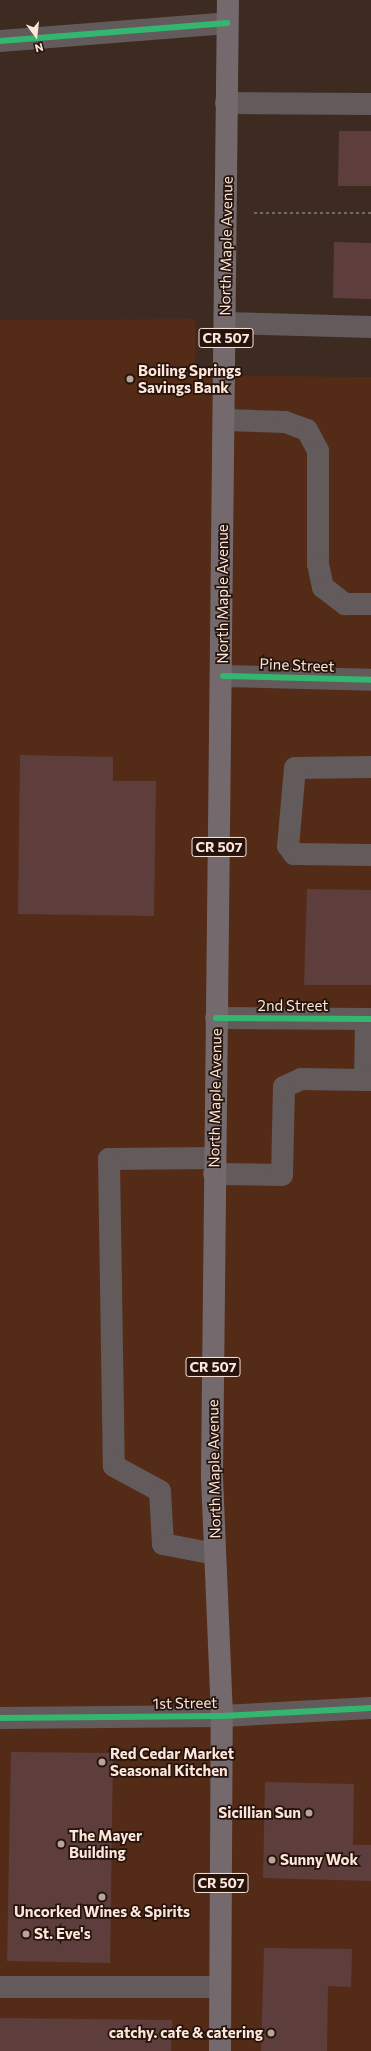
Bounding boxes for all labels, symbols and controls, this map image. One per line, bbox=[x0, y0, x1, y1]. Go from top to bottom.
north arrow bbox=[16, 16, 56, 56]
text: N bbox=[34, 41, 45, 55]
street label: North Maple Avenue bbox=[216, 176, 236, 316]
road number: CR 507 bbox=[198, 326, 254, 350]
place label: Boiling Springs Savings Bank bbox=[138, 361, 241, 396]
marker: Boiling Springs Savings Bank bbox=[125, 374, 135, 384]
street label: North Maple Avenue bbox=[214, 524, 232, 664]
street label: Pine Street bbox=[259, 655, 335, 675]
road number: CR 507 bbox=[191, 835, 247, 859]
street label: 2nd Street bbox=[258, 997, 328, 1015]
street label: North Maple Avenue bbox=[205, 1028, 225, 1168]
road number: CR 507 bbox=[185, 1355, 241, 1379]
street label: North Maple Avenue bbox=[204, 1399, 224, 1539]
street label: 1st Street bbox=[153, 1693, 217, 1713]
place label: Red Cedar Market Seasonal Kitchen bbox=[110, 1744, 234, 1779]
marker: Red Cedar Market Seasonal Kitchen bbox=[97, 1757, 107, 1767]
place label: Sicillian Sun bbox=[218, 1804, 301, 1822]
marker: Sicillian Sun bbox=[304, 1808, 314, 1818]
place label: The Mayer Building bbox=[69, 1826, 142, 1861]
marker: The Mayer Building bbox=[56, 1839, 66, 1849]
place label: Sunny Wok bbox=[280, 1851, 358, 1869]
marker: Sunny Wok bbox=[267, 1855, 277, 1865]
road number: CR 507 bbox=[193, 1871, 249, 1895]
marker: Uncorked Wines & Spirits bbox=[97, 1892, 107, 1902]
place label: Uncorked Wines & Spirits bbox=[14, 1903, 190, 1921]
place label: St. Eve's bbox=[34, 1925, 91, 1943]
marker: St. Eve's bbox=[21, 1929, 31, 1939]
place label: catchy. cafe & catering bbox=[109, 2024, 263, 2042]
marker: catchy. cafe & catering bbox=[266, 2028, 276, 2038]

